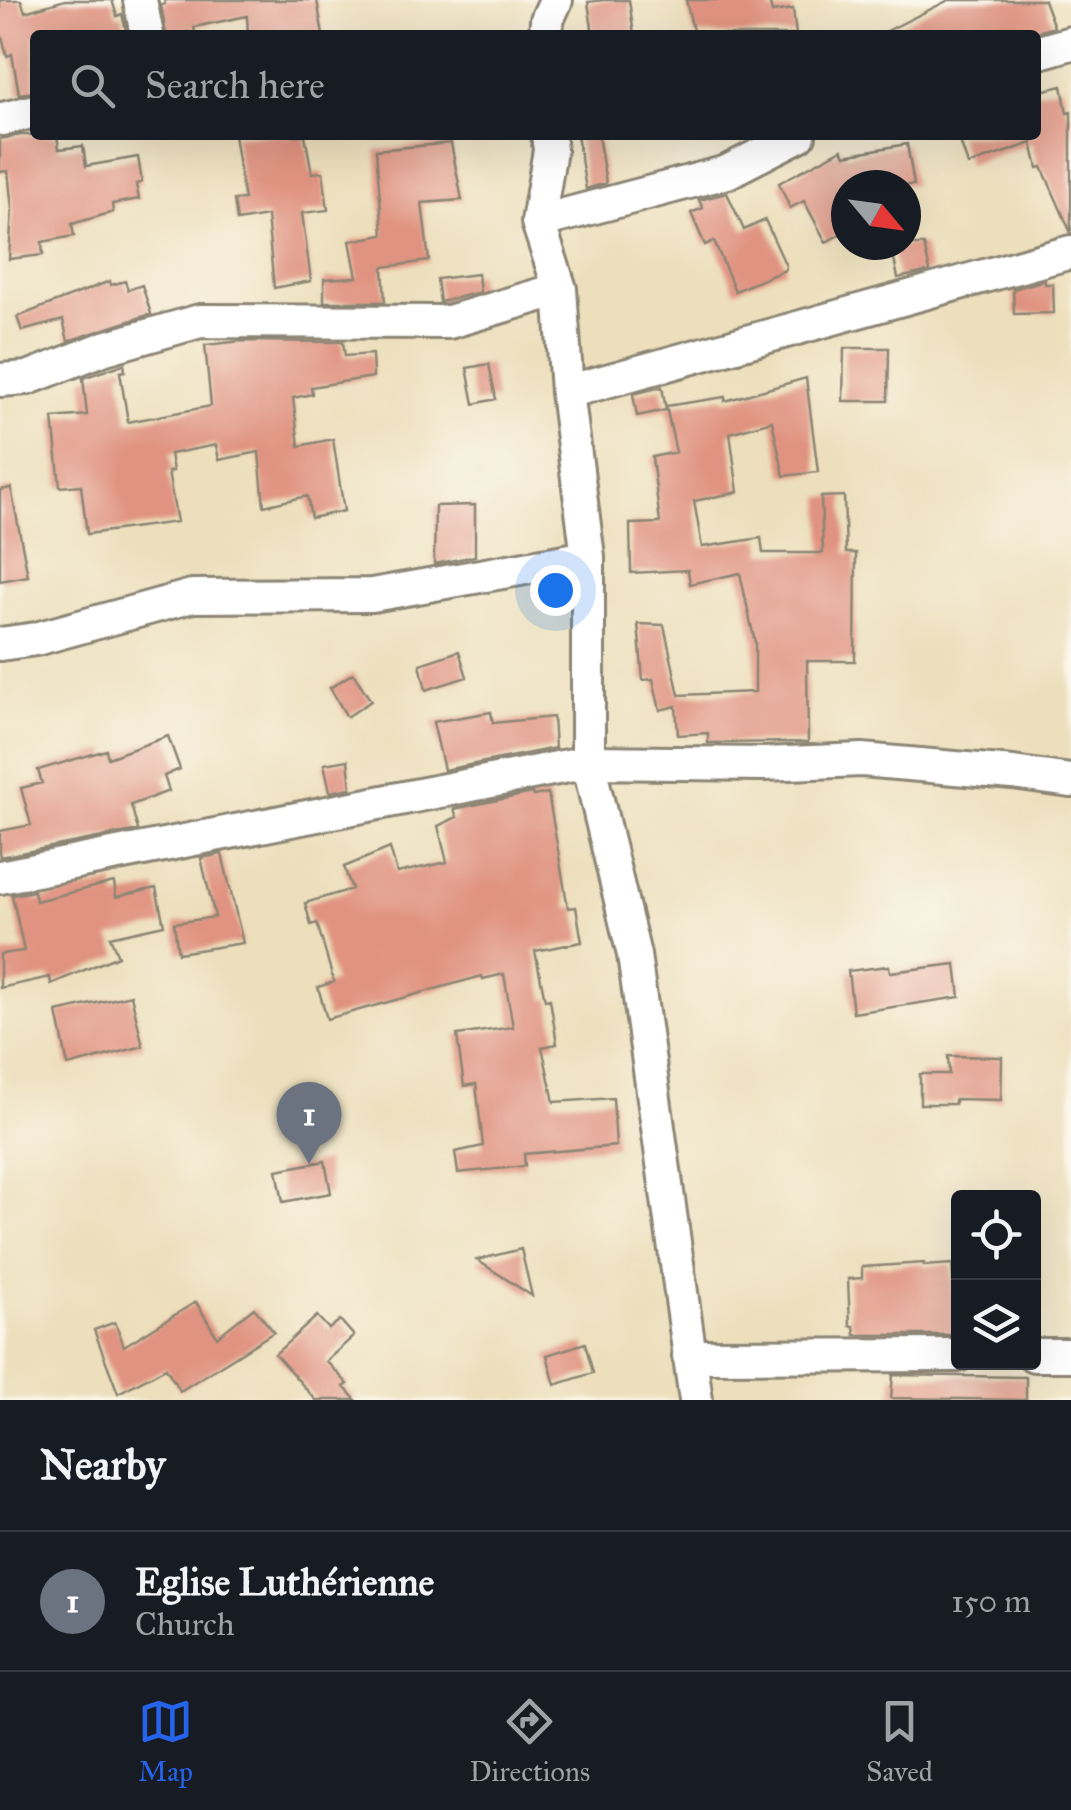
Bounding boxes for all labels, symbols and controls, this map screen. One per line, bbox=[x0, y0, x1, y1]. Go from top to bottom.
search box bbox=[30, 30, 1041, 140]
icon: search bbox=[65, 58, 120, 113]
text: Search here bbox=[145, 62, 325, 108]
north arrow bbox=[831, 170, 921, 260]
your location bbox=[530, 565, 581, 616]
pin: 1 bbox=[276, 1082, 342, 1164]
map controls bbox=[951, 1190, 1041, 1370]
button: locate bbox=[951, 1190, 1041, 1280]
button: layers bbox=[951, 1280, 1041, 1370]
text: Nearby bbox=[40, 1439, 165, 1491]
text: Eglise Luthérienne bbox=[135, 1559, 434, 1605]
text: 1 bbox=[66, 1582, 79, 1621]
text: 150 m bbox=[951, 1582, 1031, 1621]
text: Church bbox=[135, 1605, 235, 1644]
tab: Map bbox=[138, 1694, 193, 1789]
tab: Directions bbox=[469, 1694, 590, 1789]
tab: Saved bbox=[866, 1694, 933, 1789]

